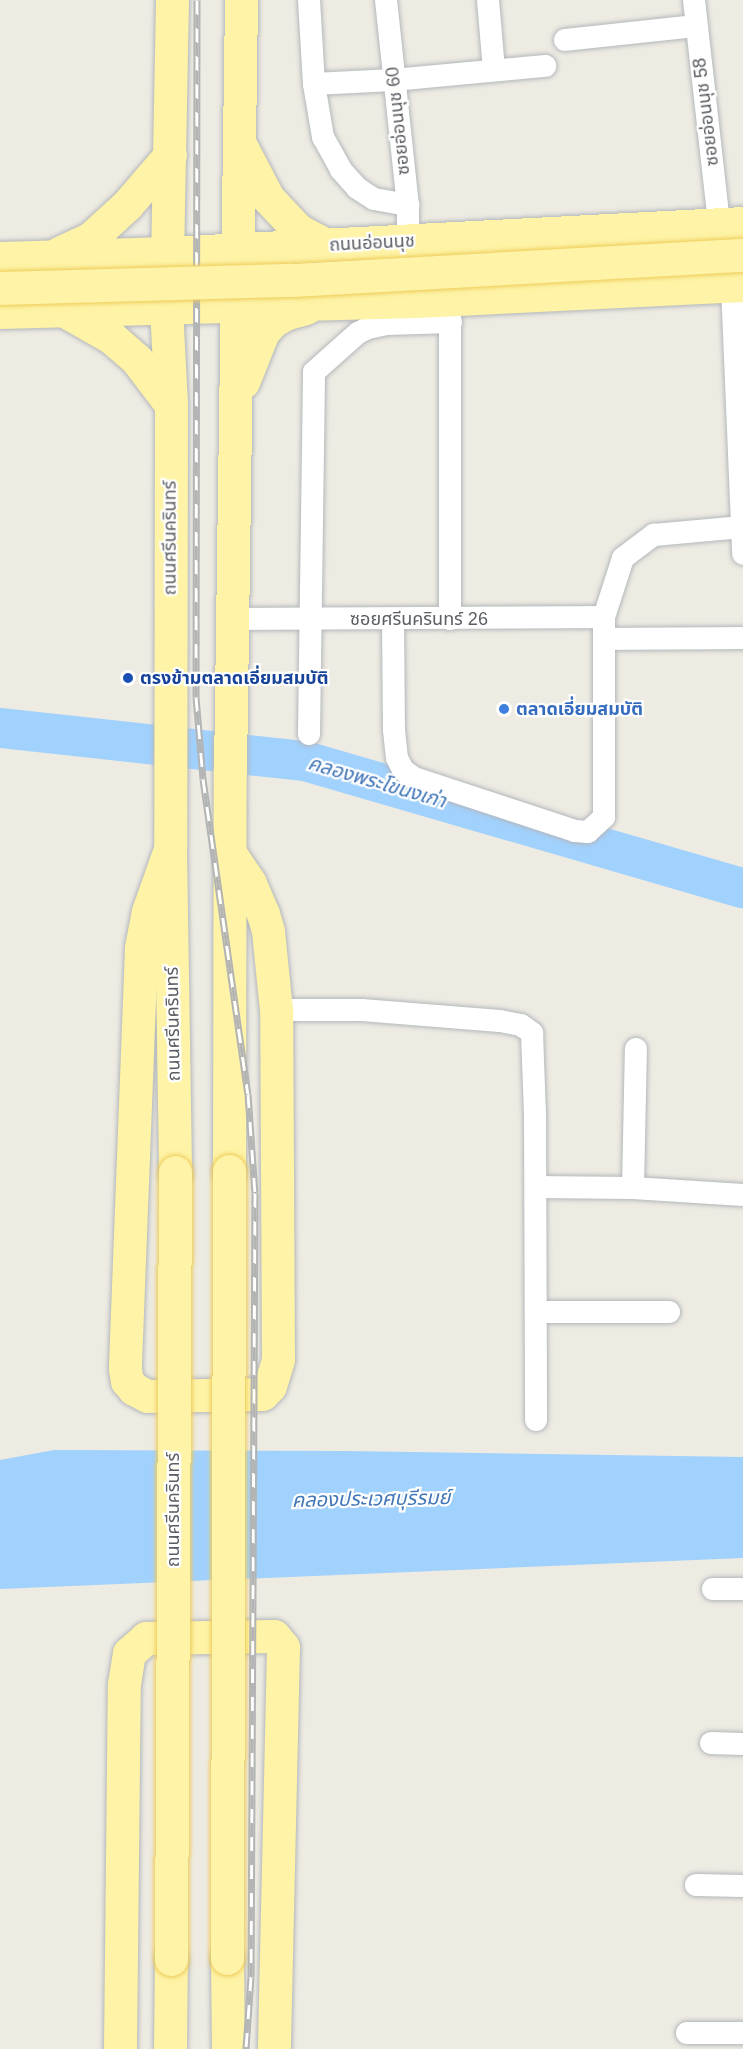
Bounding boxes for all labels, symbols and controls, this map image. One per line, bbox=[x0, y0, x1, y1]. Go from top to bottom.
street label: ซอยอ่อนนุช 58 bbox=[689, 57, 723, 167]
street label: ซอยอ่อนนุช 60 bbox=[382, 66, 414, 176]
street label: ถนนอ่อนนุช bbox=[329, 230, 415, 256]
street label: ถนนศรีนครินทร์ bbox=[159, 481, 181, 595]
street label: ซอยศรีนครินทร์ 26 bbox=[350, 608, 488, 630]
place label: ตรงข้ามตลาดเอี่ยมสมบัติ bbox=[140, 667, 328, 689]
marker: ตรงข้ามตลาดเอี่ยมสมบัติ bbox=[121, 671, 135, 685]
place label: ตลาดเอี่ยมสมบัติ bbox=[516, 698, 643, 720]
marker: ตลาดเอี่ยมสมบัติ bbox=[497, 702, 511, 716]
water label: คลองพระโขนงเก่า bbox=[305, 751, 449, 813]
street label: ถนนศรีนครินทร์ bbox=[161, 966, 185, 1082]
street label: ถนนศรีนครินทร์ bbox=[162, 1453, 184, 1567]
water label: คลองประเวศบุรีรมย์ bbox=[292, 1486, 450, 1512]

